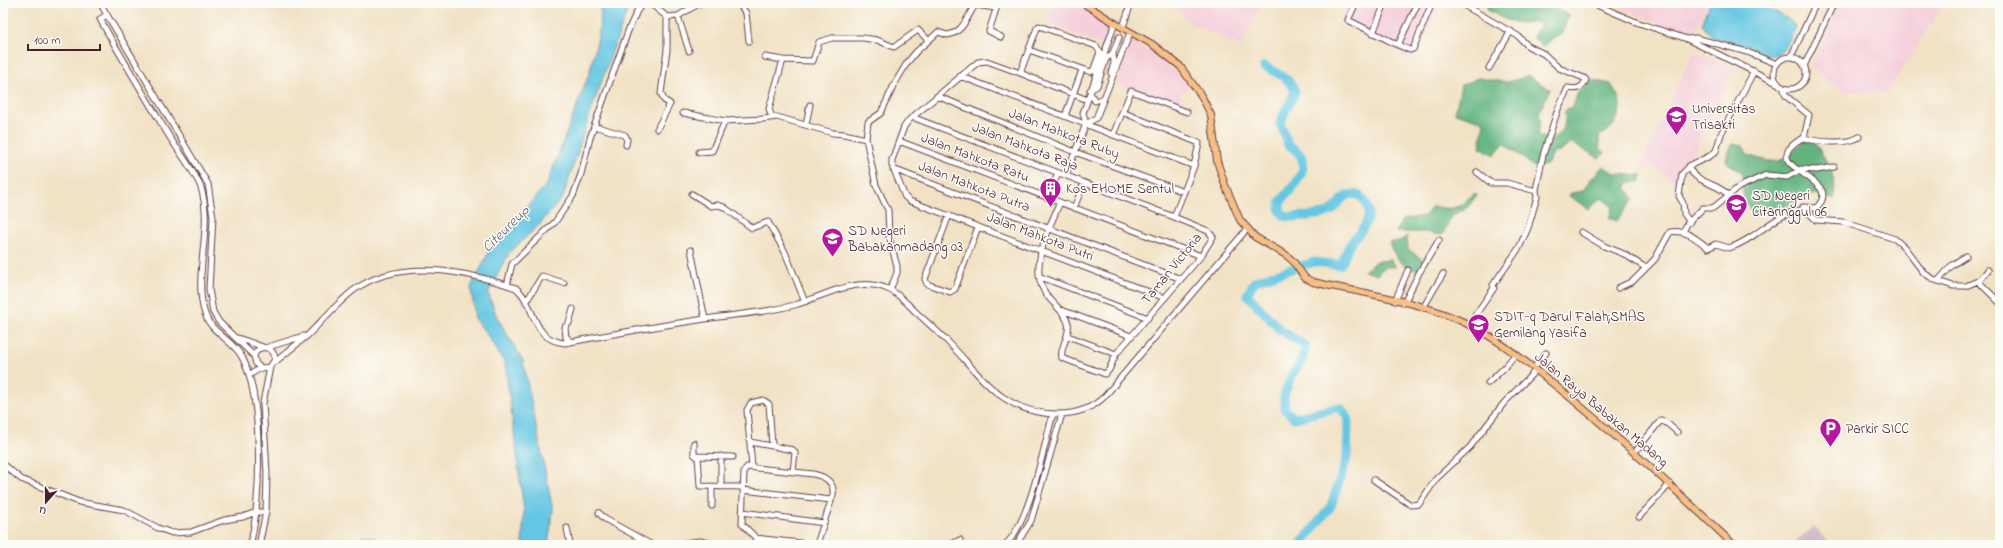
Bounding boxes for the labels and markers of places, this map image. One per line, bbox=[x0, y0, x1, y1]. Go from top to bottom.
place label: Universitas Trisakti bbox=[1692, 99, 1756, 136]
school or university icon: Universitas Trisakti bbox=[1664, 104, 1690, 137]
building icon: Kos EHOME Sentul bbox=[1037, 176, 1063, 209]
place label: Kos EHOME Sentul bbox=[1066, 179, 1174, 200]
place label: SD Negeri Citaringgul 06 bbox=[1752, 186, 1827, 224]
school or university icon: SD Negeri Citaringgul 06 bbox=[1724, 191, 1750, 224]
place label: SD Negeri Babakanmadang 03 bbox=[847, 221, 963, 259]
school or university icon: SD Negeri Babakanmadang 03 bbox=[820, 226, 846, 259]
place label: SDIT-q Darul Falah;SMAS Gemilang Yasifa bbox=[1494, 307, 1645, 345]
school or university icon: SDIT-q Darul Falah;SMAS Gemilang Yasifa bbox=[1465, 312, 1491, 345]
parking icon: Parkir SICC bbox=[1817, 416, 1843, 449]
place label: Parkir SICC bbox=[1846, 419, 1909, 440]

